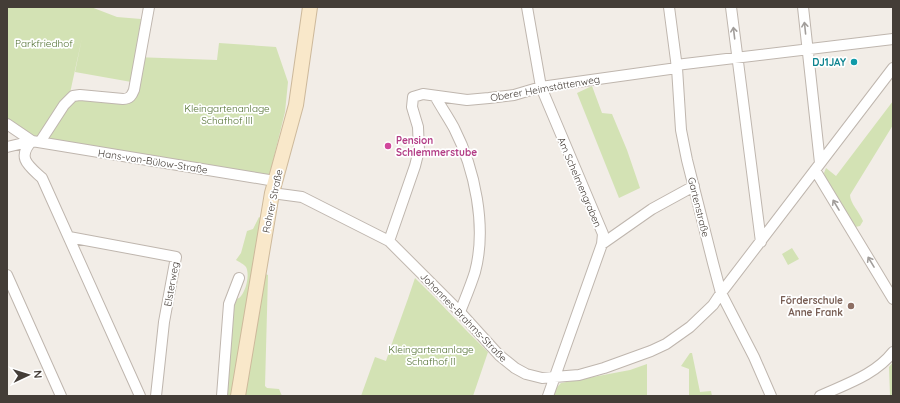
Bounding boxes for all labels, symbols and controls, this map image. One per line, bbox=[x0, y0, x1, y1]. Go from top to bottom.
one-way arrow bbox=[801, 22, 809, 35]
one-way arrow bbox=[731, 27, 738, 40]
park label: Parkfriedhof bbox=[15, 37, 73, 50]
place label: DJ1JAY bbox=[812, 56, 846, 69]
marker: DJ1JAY bbox=[849, 57, 859, 67]
street label: Oberer Heimstättenweg bbox=[489, 72, 601, 105]
park label: Kleingartenanlage Schafhof III bbox=[184, 102, 270, 127]
place label: Pension Schlemmerstube bbox=[396, 134, 477, 159]
street label: Am Schelmengraben bbox=[555, 135, 604, 229]
marker: Pension Schlemmerstube bbox=[383, 141, 393, 151]
street label: Hans-von-Bülow-Straße bbox=[97, 146, 209, 177]
street label: Rohrer Straße bbox=[259, 168, 286, 234]
street label: Gartenstraße bbox=[685, 176, 712, 239]
one-way arrow bbox=[831, 199, 839, 211]
one-way arrow bbox=[866, 256, 874, 268]
street label: Elsterweg bbox=[161, 261, 182, 308]
street label: Johannes-Brahms-Straße bbox=[417, 270, 510, 365]
place label: Förderschule Anne Frank bbox=[780, 294, 843, 319]
marker: Förderschule Anne Frank bbox=[846, 301, 856, 311]
park label: Kleingartenanlage Schafhof II bbox=[388, 343, 474, 368]
north arrow bbox=[8, 355, 48, 395]
text: N bbox=[31, 370, 45, 379]

